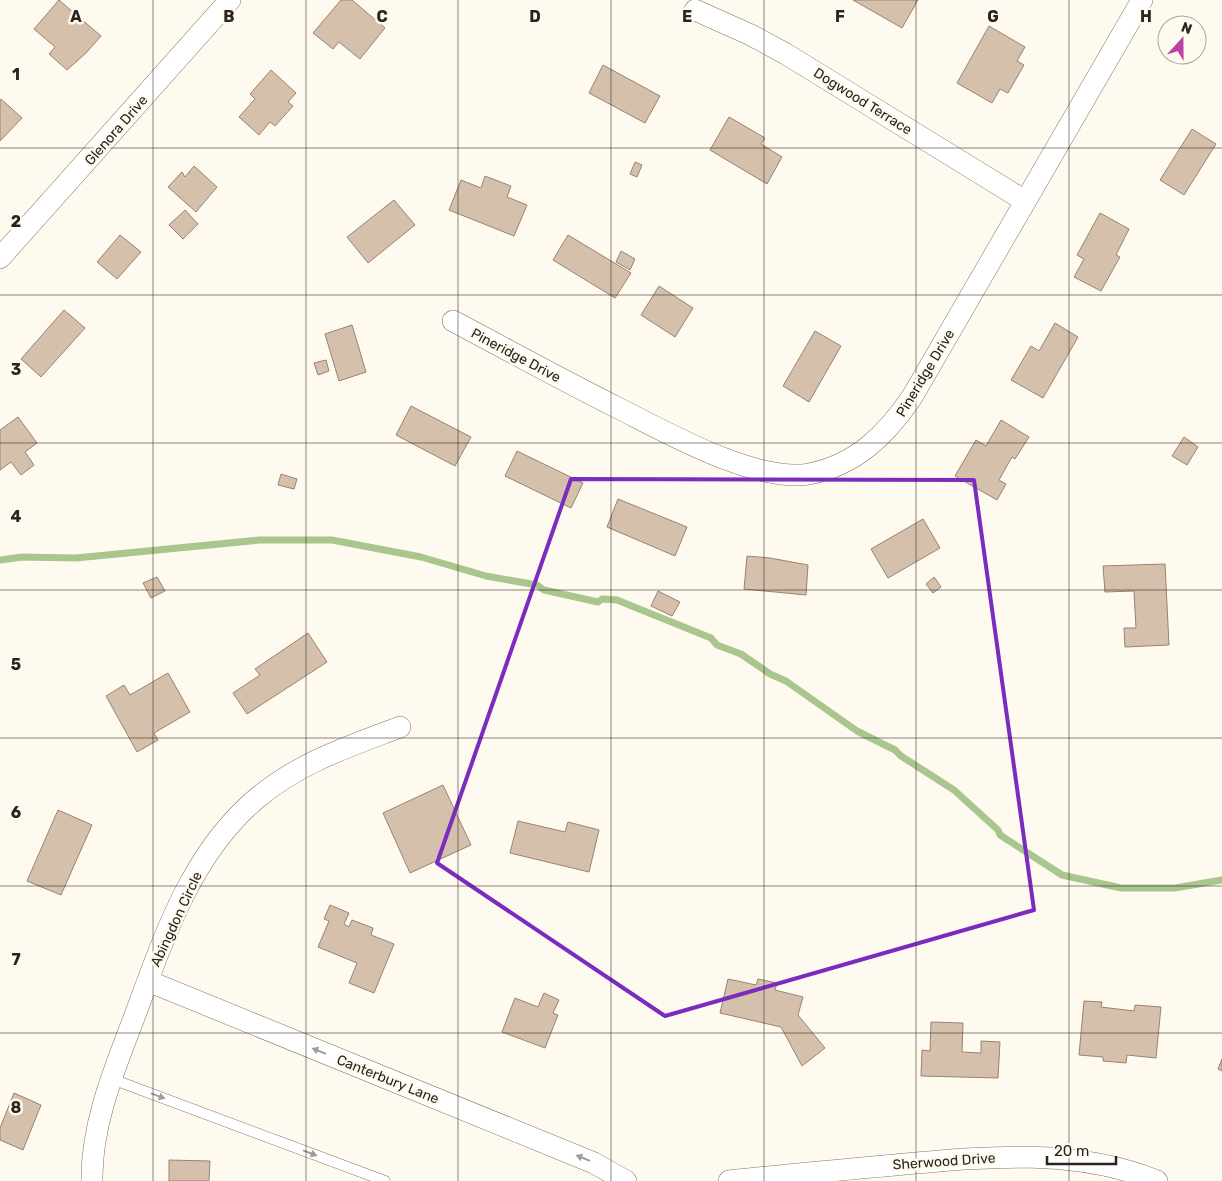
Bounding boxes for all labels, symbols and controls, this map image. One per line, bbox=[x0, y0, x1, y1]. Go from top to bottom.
text: A bbox=[70, 7, 82, 26]
text: B bbox=[223, 7, 235, 26]
text: C bbox=[376, 7, 388, 26]
text: D bbox=[529, 7, 541, 26]
text: E bbox=[682, 7, 692, 26]
text: F bbox=[835, 7, 845, 26]
text: G bbox=[987, 7, 999, 26]
text: H bbox=[1140, 7, 1152, 26]
north arrow bbox=[1157, 15, 1207, 65]
text: N bbox=[1179, 19, 1194, 38]
street label: Dogwood Terrace bbox=[810, 64, 915, 139]
text: 1 bbox=[12, 65, 20, 84]
street label: Glenora Drive bbox=[81, 92, 152, 169]
text: 2 bbox=[11, 212, 21, 231]
street label: Pineridge Drive bbox=[468, 325, 564, 386]
street label: Pineridge Drive bbox=[893, 326, 958, 420]
text: 3 bbox=[11, 360, 21, 379]
text: 4 bbox=[11, 507, 22, 526]
text: 5 bbox=[11, 655, 21, 674]
text: 6 bbox=[11, 803, 21, 822]
street label: Abingdon Circle bbox=[147, 869, 206, 970]
text: 7 bbox=[11, 950, 21, 969]
one-way arrow bbox=[312, 1047, 326, 1055]
street label: Canterbury Lane bbox=[334, 1051, 442, 1108]
one-way arrow bbox=[150, 1093, 165, 1100]
text: 8 bbox=[11, 1098, 22, 1117]
scale bar bbox=[1047, 1134, 1116, 1166]
text: 20 m bbox=[1054, 1142, 1089, 1160]
one-way arrow bbox=[303, 1149, 318, 1157]
street label: Sherwood Drive bbox=[892, 1149, 996, 1174]
one-way arrow bbox=[576, 1154, 591, 1162]

